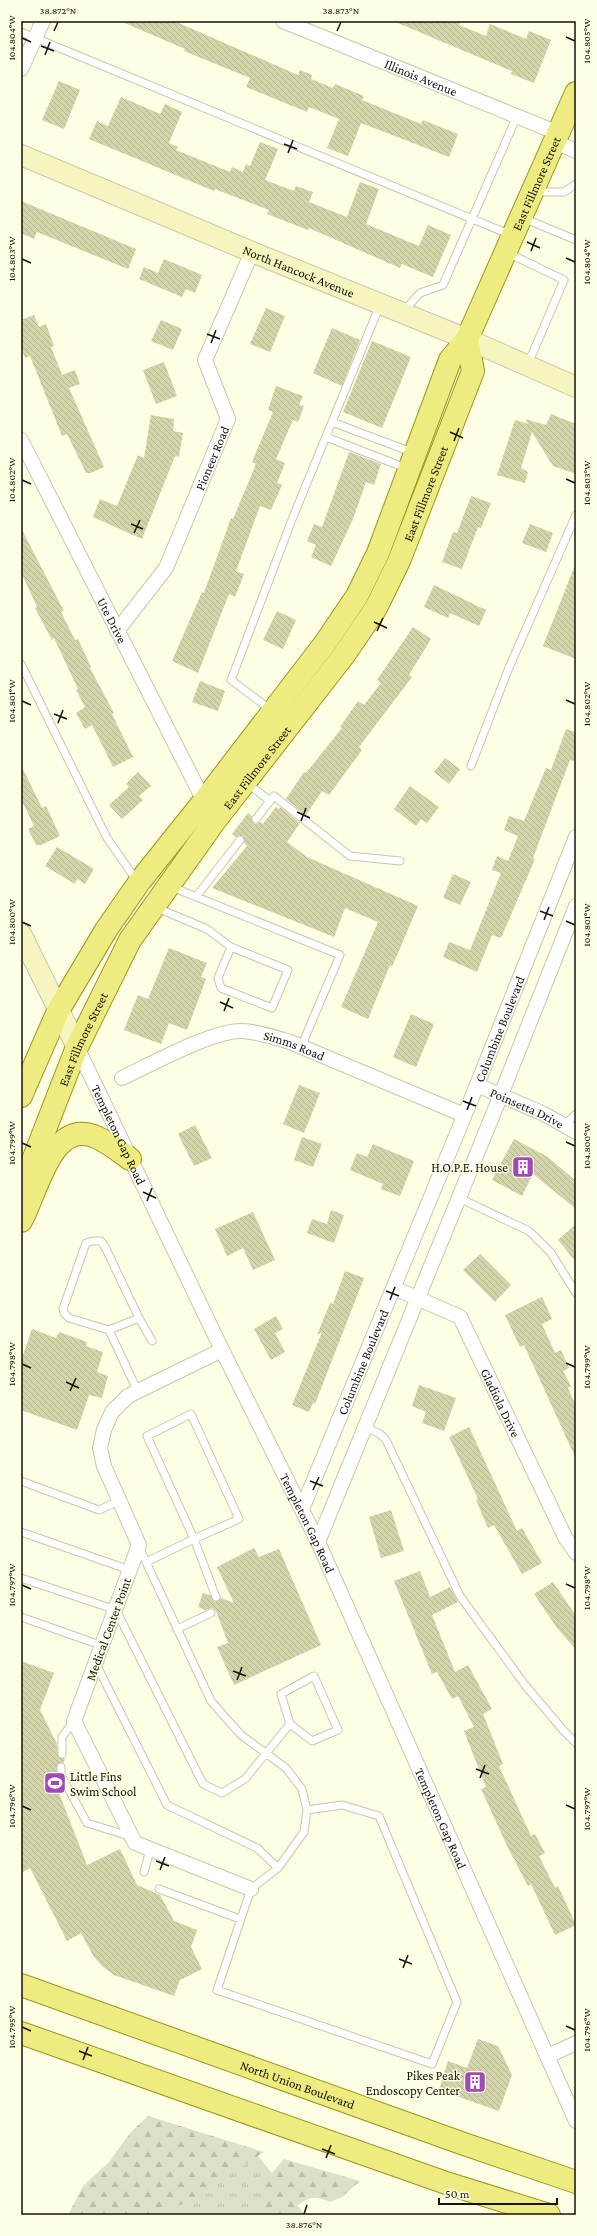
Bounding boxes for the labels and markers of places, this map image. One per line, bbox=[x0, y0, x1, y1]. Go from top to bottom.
building icon: H.O.P.E. House bbox=[510, 1154, 536, 1180]
place label: H.O.P.E. House bbox=[431, 1160, 508, 1175]
place label: Little Fins Swim School bbox=[70, 1769, 137, 1799]
sports icon: Little Fins Swim School bbox=[42, 1770, 68, 1796]
place label: Pikes Peak Endoscopy Center bbox=[366, 2068, 461, 2098]
building icon: Pikes Peak Endoscopy Center bbox=[462, 2069, 488, 2095]

